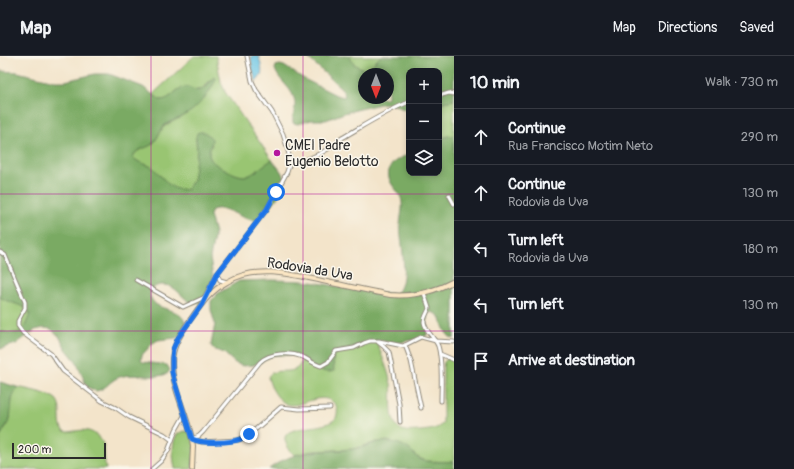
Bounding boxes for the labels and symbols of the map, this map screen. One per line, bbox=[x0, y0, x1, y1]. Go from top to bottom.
north arrow bbox=[358, 68, 394, 104]
place label: CMEI Padre Eugenio Belotto bbox=[285, 137, 379, 170]
marker: CMEI Padre Eugenio Belotto bbox=[272, 148, 282, 158]
route start bbox=[267, 183, 285, 201]
street label: Rodovia da Uva bbox=[266, 254, 354, 284]
route end bbox=[240, 425, 258, 443]
scale bar bbox=[12, 441, 106, 460]

